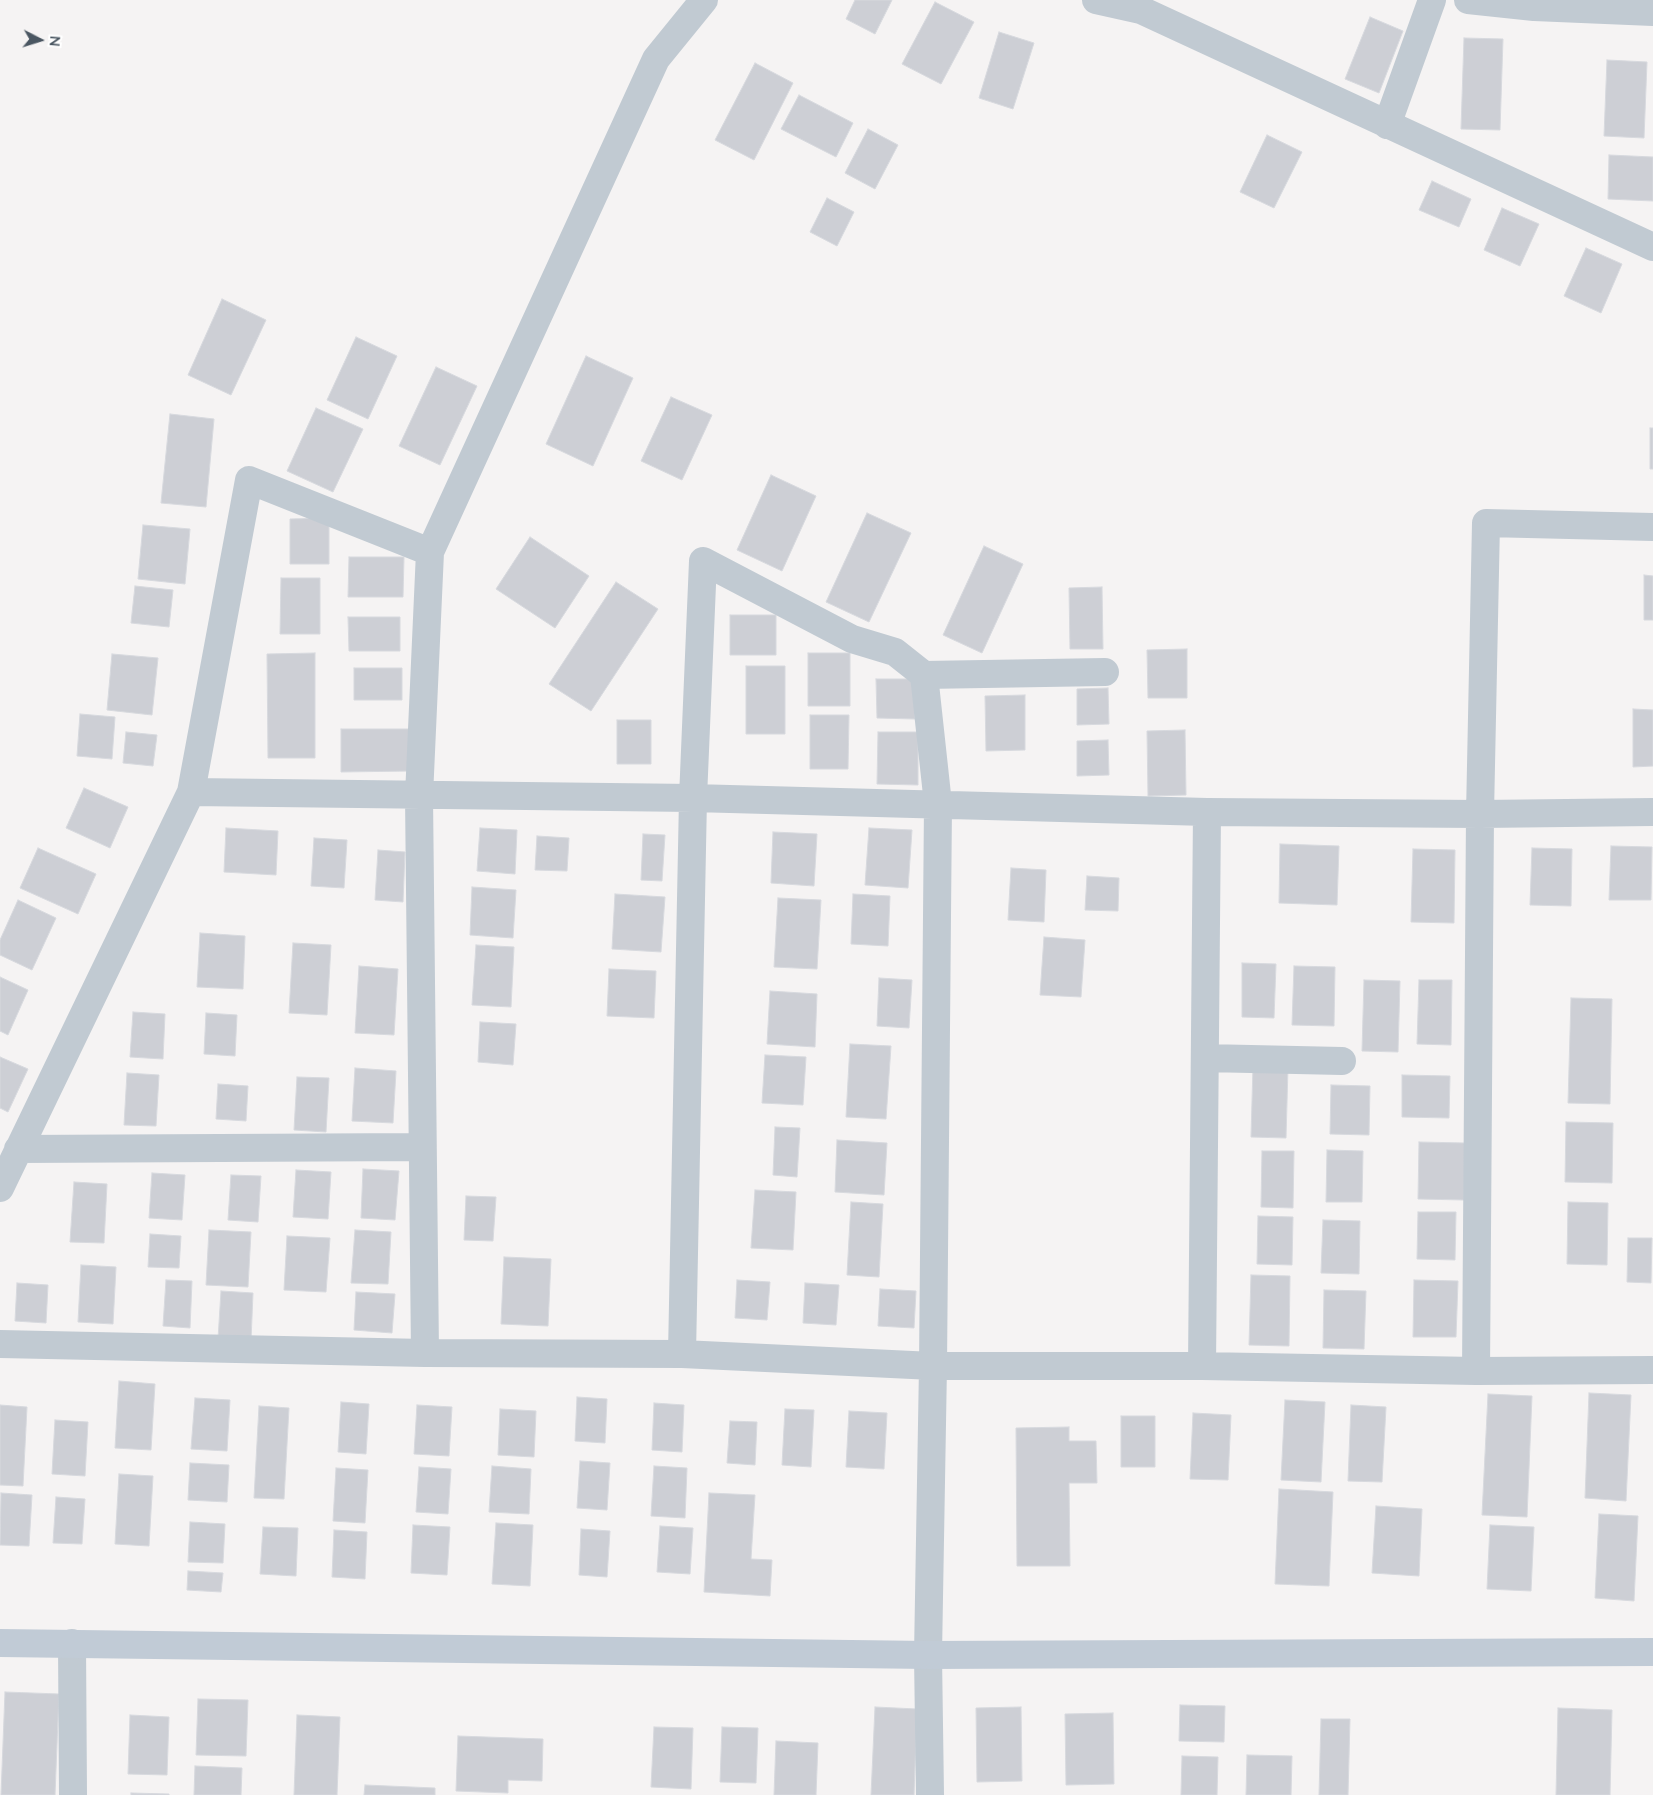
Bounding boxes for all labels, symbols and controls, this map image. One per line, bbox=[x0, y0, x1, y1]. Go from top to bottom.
north arrow bbox=[15, 15, 65, 65]
text: N bbox=[47, 35, 64, 47]

